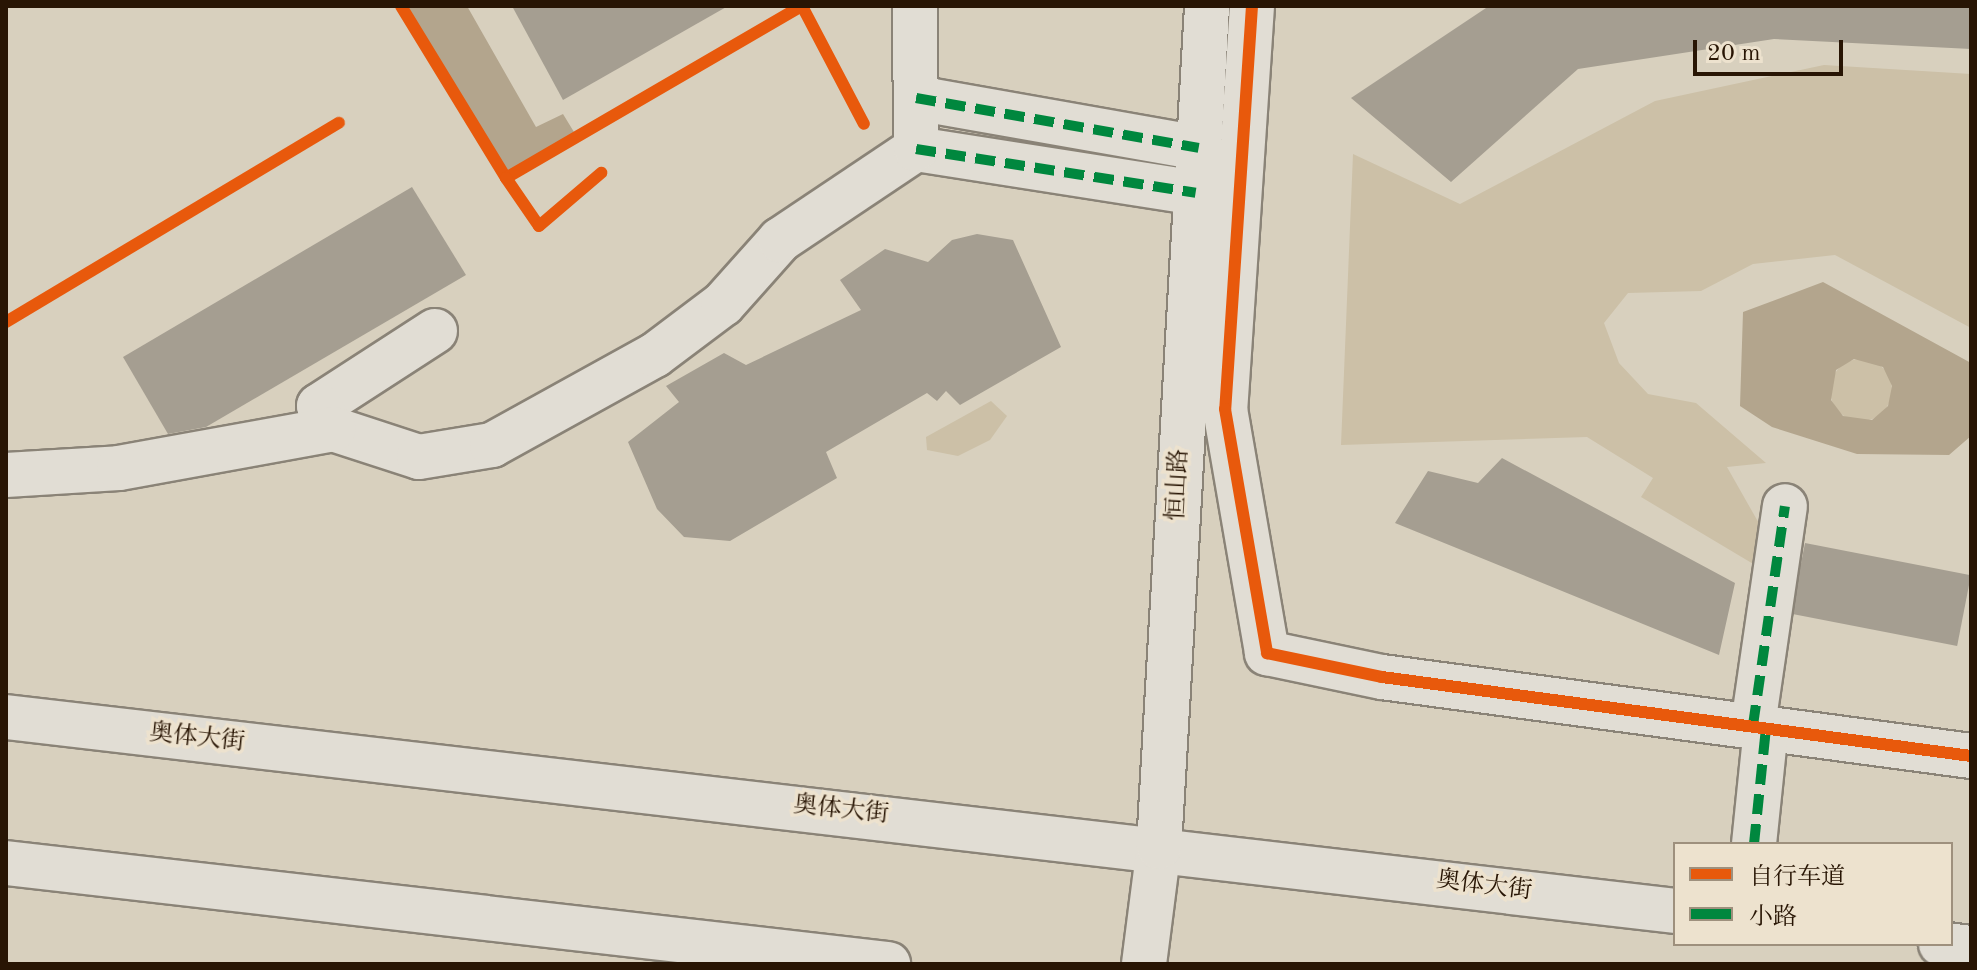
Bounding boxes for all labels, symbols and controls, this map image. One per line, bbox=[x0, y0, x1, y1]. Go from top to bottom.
scale bar bbox=[1697, 24, 1847, 74]
text: 20 m bbox=[1707, 42, 1761, 66]
street label: 恒山路 bbox=[1163, 448, 1195, 522]
street label: 奥体大街 bbox=[148, 720, 246, 758]
street label: 奥体大街 bbox=[792, 792, 890, 830]
legend bbox=[1673, 842, 1953, 946]
text: 自行车道 bbox=[1749, 866, 1845, 890]
street label: 奥体大街 bbox=[1435, 867, 1533, 907]
text: 小路 bbox=[1749, 906, 1797, 930]

